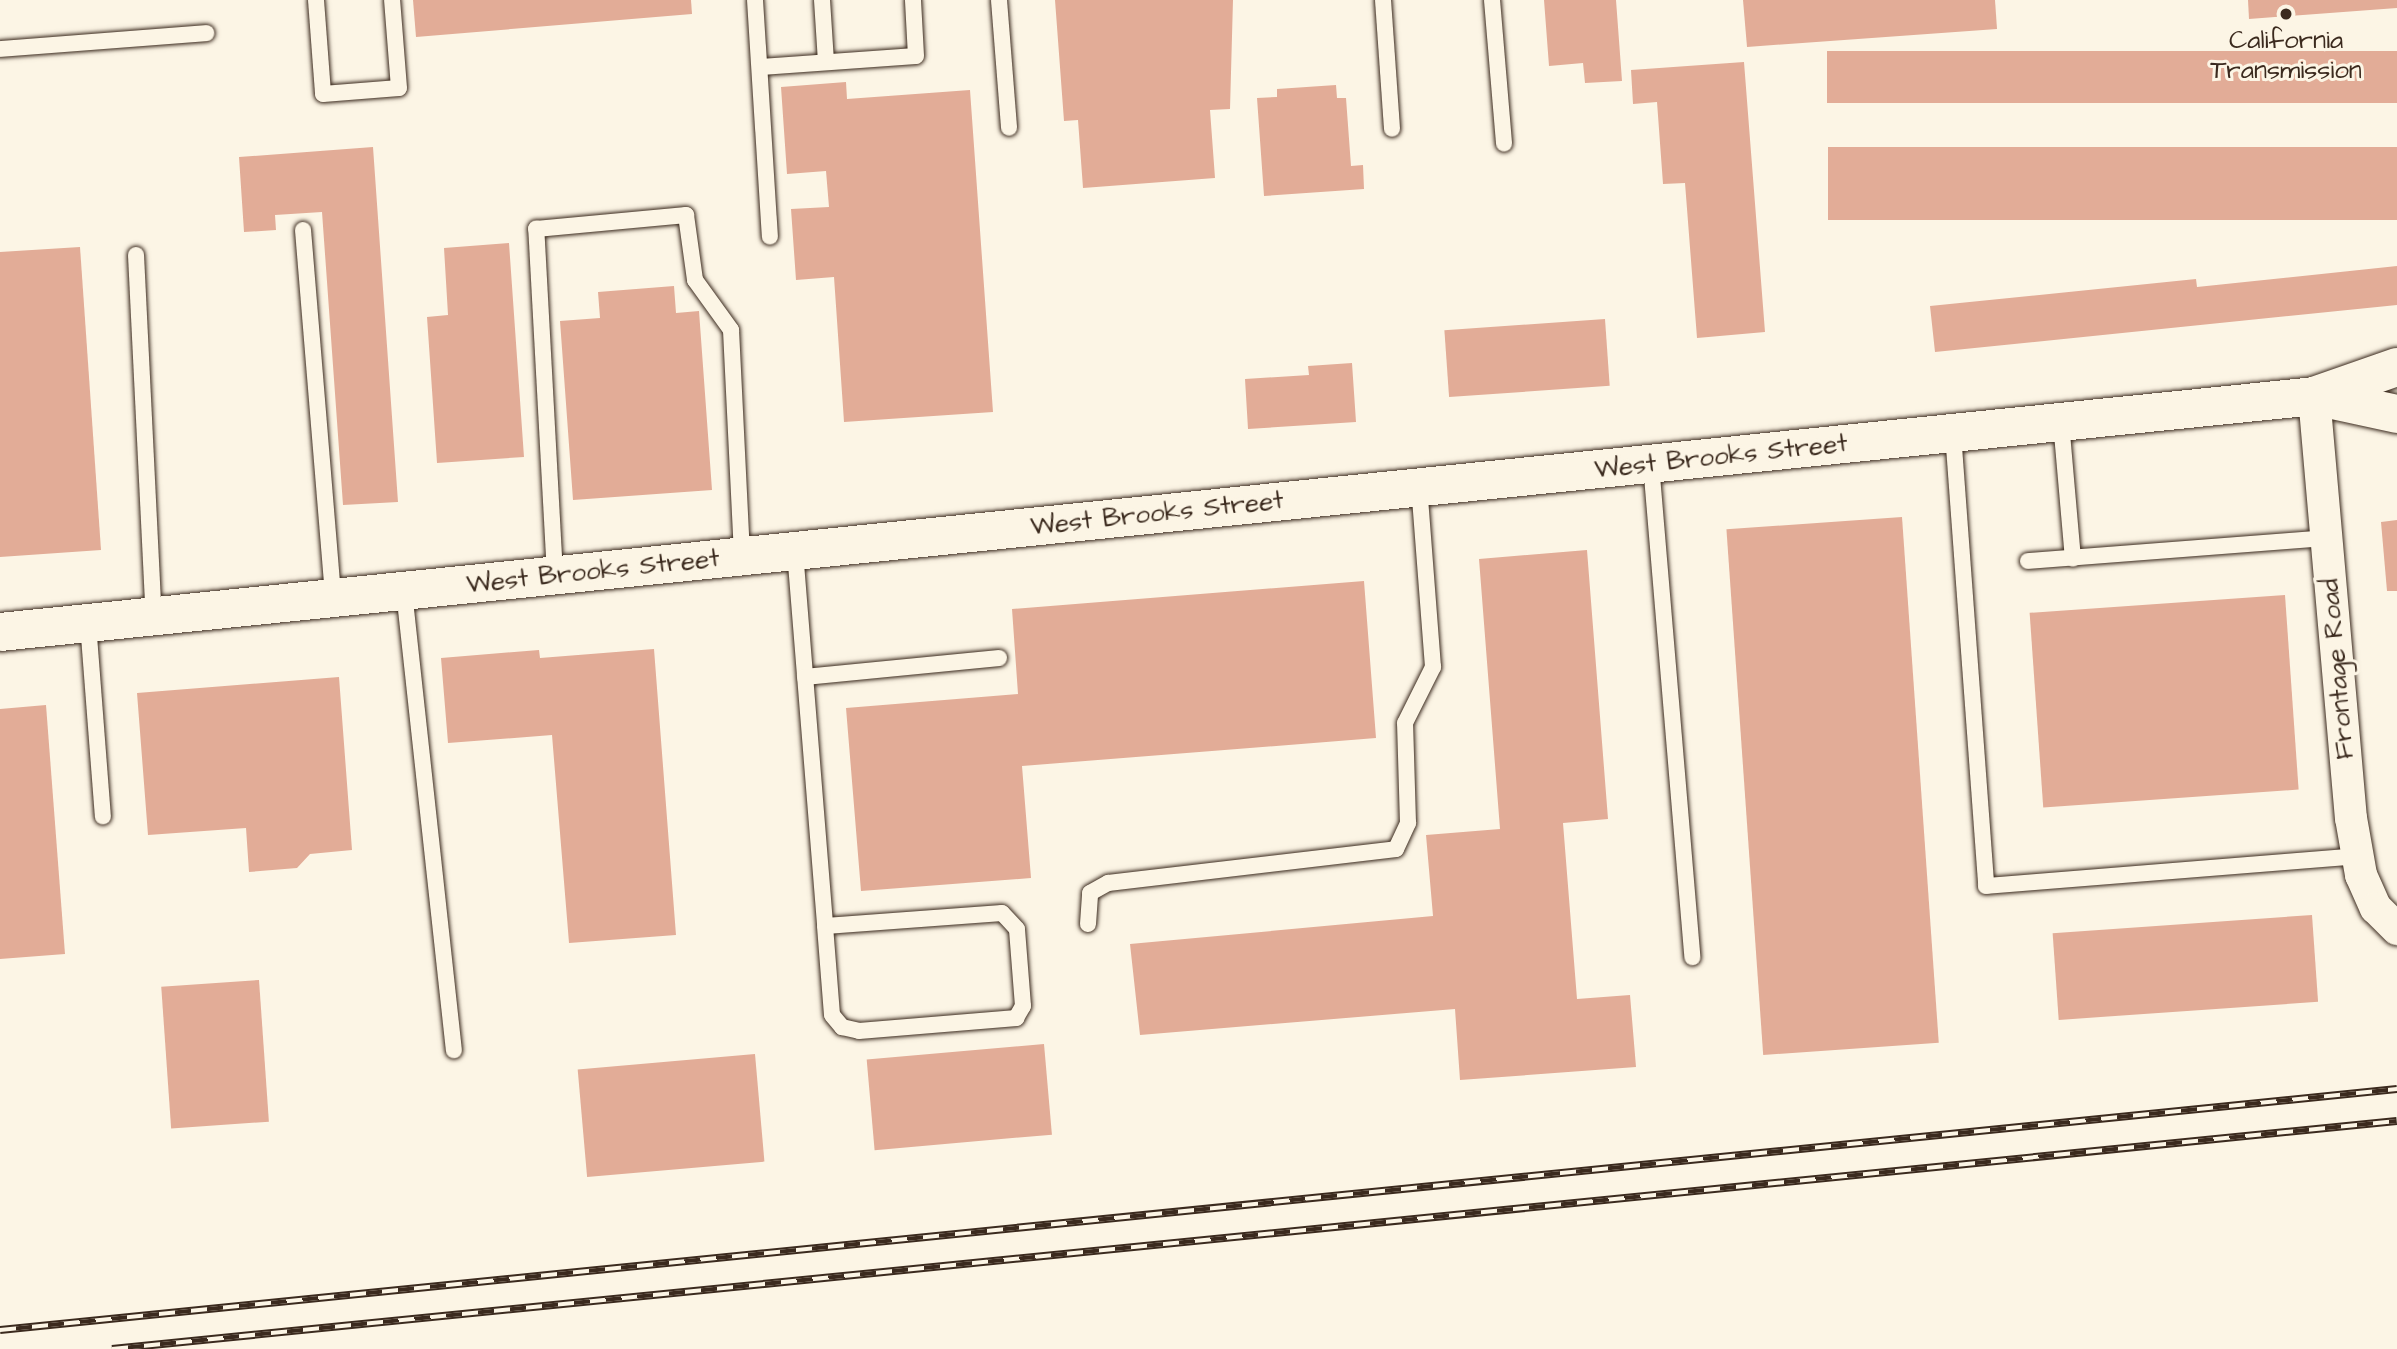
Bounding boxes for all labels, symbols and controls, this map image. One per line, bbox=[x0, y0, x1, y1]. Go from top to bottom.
marker: California Transmission bbox=[2278, 6, 2294, 22]
place label: California Transmission bbox=[2210, 25, 2362, 86]
street label: West Brooks Street bbox=[1593, 428, 1849, 486]
street label: West Brooks Street bbox=[1029, 485, 1285, 543]
street label: West Brooks Street bbox=[465, 543, 721, 601]
street label: Frontage Road bbox=[2315, 577, 2361, 761]

